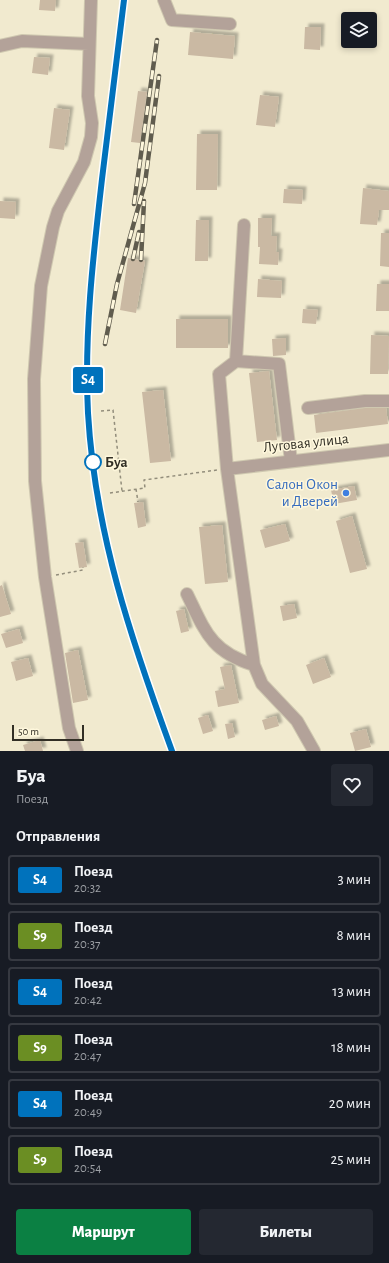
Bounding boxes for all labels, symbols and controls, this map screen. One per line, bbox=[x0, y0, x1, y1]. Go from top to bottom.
map controls bbox=[341, 12, 377, 48]
button: layers bbox=[341, 12, 377, 48]
line badge: S4 bbox=[70, 367, 106, 393]
text: S4 bbox=[81, 373, 95, 387]
street label: Луговая улица bbox=[263, 431, 350, 455]
marker: Буа bbox=[84, 453, 102, 471]
place label: Буа bbox=[105, 455, 128, 470]
place label: Салон Окон и Дверей bbox=[266, 477, 338, 509]
marker: Салон Окон и Дверей bbox=[341, 488, 351, 498]
scale bar bbox=[12, 723, 84, 742]
text: 50 m bbox=[18, 726, 39, 737]
button: heart bbox=[331, 764, 373, 806]
text: Буа bbox=[16, 767, 45, 786]
text: Поезд bbox=[16, 793, 48, 806]
text: Отправления bbox=[16, 829, 100, 844]
text: Поезд bbox=[74, 864, 113, 879]
text: 3 мин bbox=[337, 872, 371, 887]
text: S4 bbox=[33, 873, 47, 887]
text: 20:32 bbox=[74, 882, 101, 895]
text: Поезд bbox=[74, 920, 113, 935]
text: 8 мин bbox=[336, 928, 371, 943]
text: S9 bbox=[33, 929, 47, 943]
text: 20:37 bbox=[74, 938, 101, 951]
text: Поезд bbox=[74, 976, 113, 991]
text: 13 мин bbox=[332, 984, 371, 999]
text: S4 bbox=[33, 985, 47, 999]
text: 20:42 bbox=[74, 994, 102, 1007]
text: Поезд bbox=[74, 1032, 113, 1047]
text: 18 мин bbox=[331, 1040, 371, 1055]
text: S9 bbox=[33, 1041, 47, 1055]
text: 20:47 bbox=[74, 1050, 101, 1063]
text: Поезд bbox=[74, 1088, 113, 1103]
text: 20 мин bbox=[329, 1096, 371, 1111]
text: S4 bbox=[33, 1097, 47, 1111]
text: 20:49 bbox=[74, 1106, 102, 1119]
text: Поезд bbox=[74, 1144, 113, 1159]
text: 25 мин bbox=[331, 1152, 371, 1167]
text: S9 bbox=[33, 1153, 47, 1167]
text: 20:54 bbox=[74, 1162, 101, 1175]
button: Маршрут bbox=[16, 1209, 191, 1255]
button: Билеты bbox=[199, 1209, 373, 1255]

